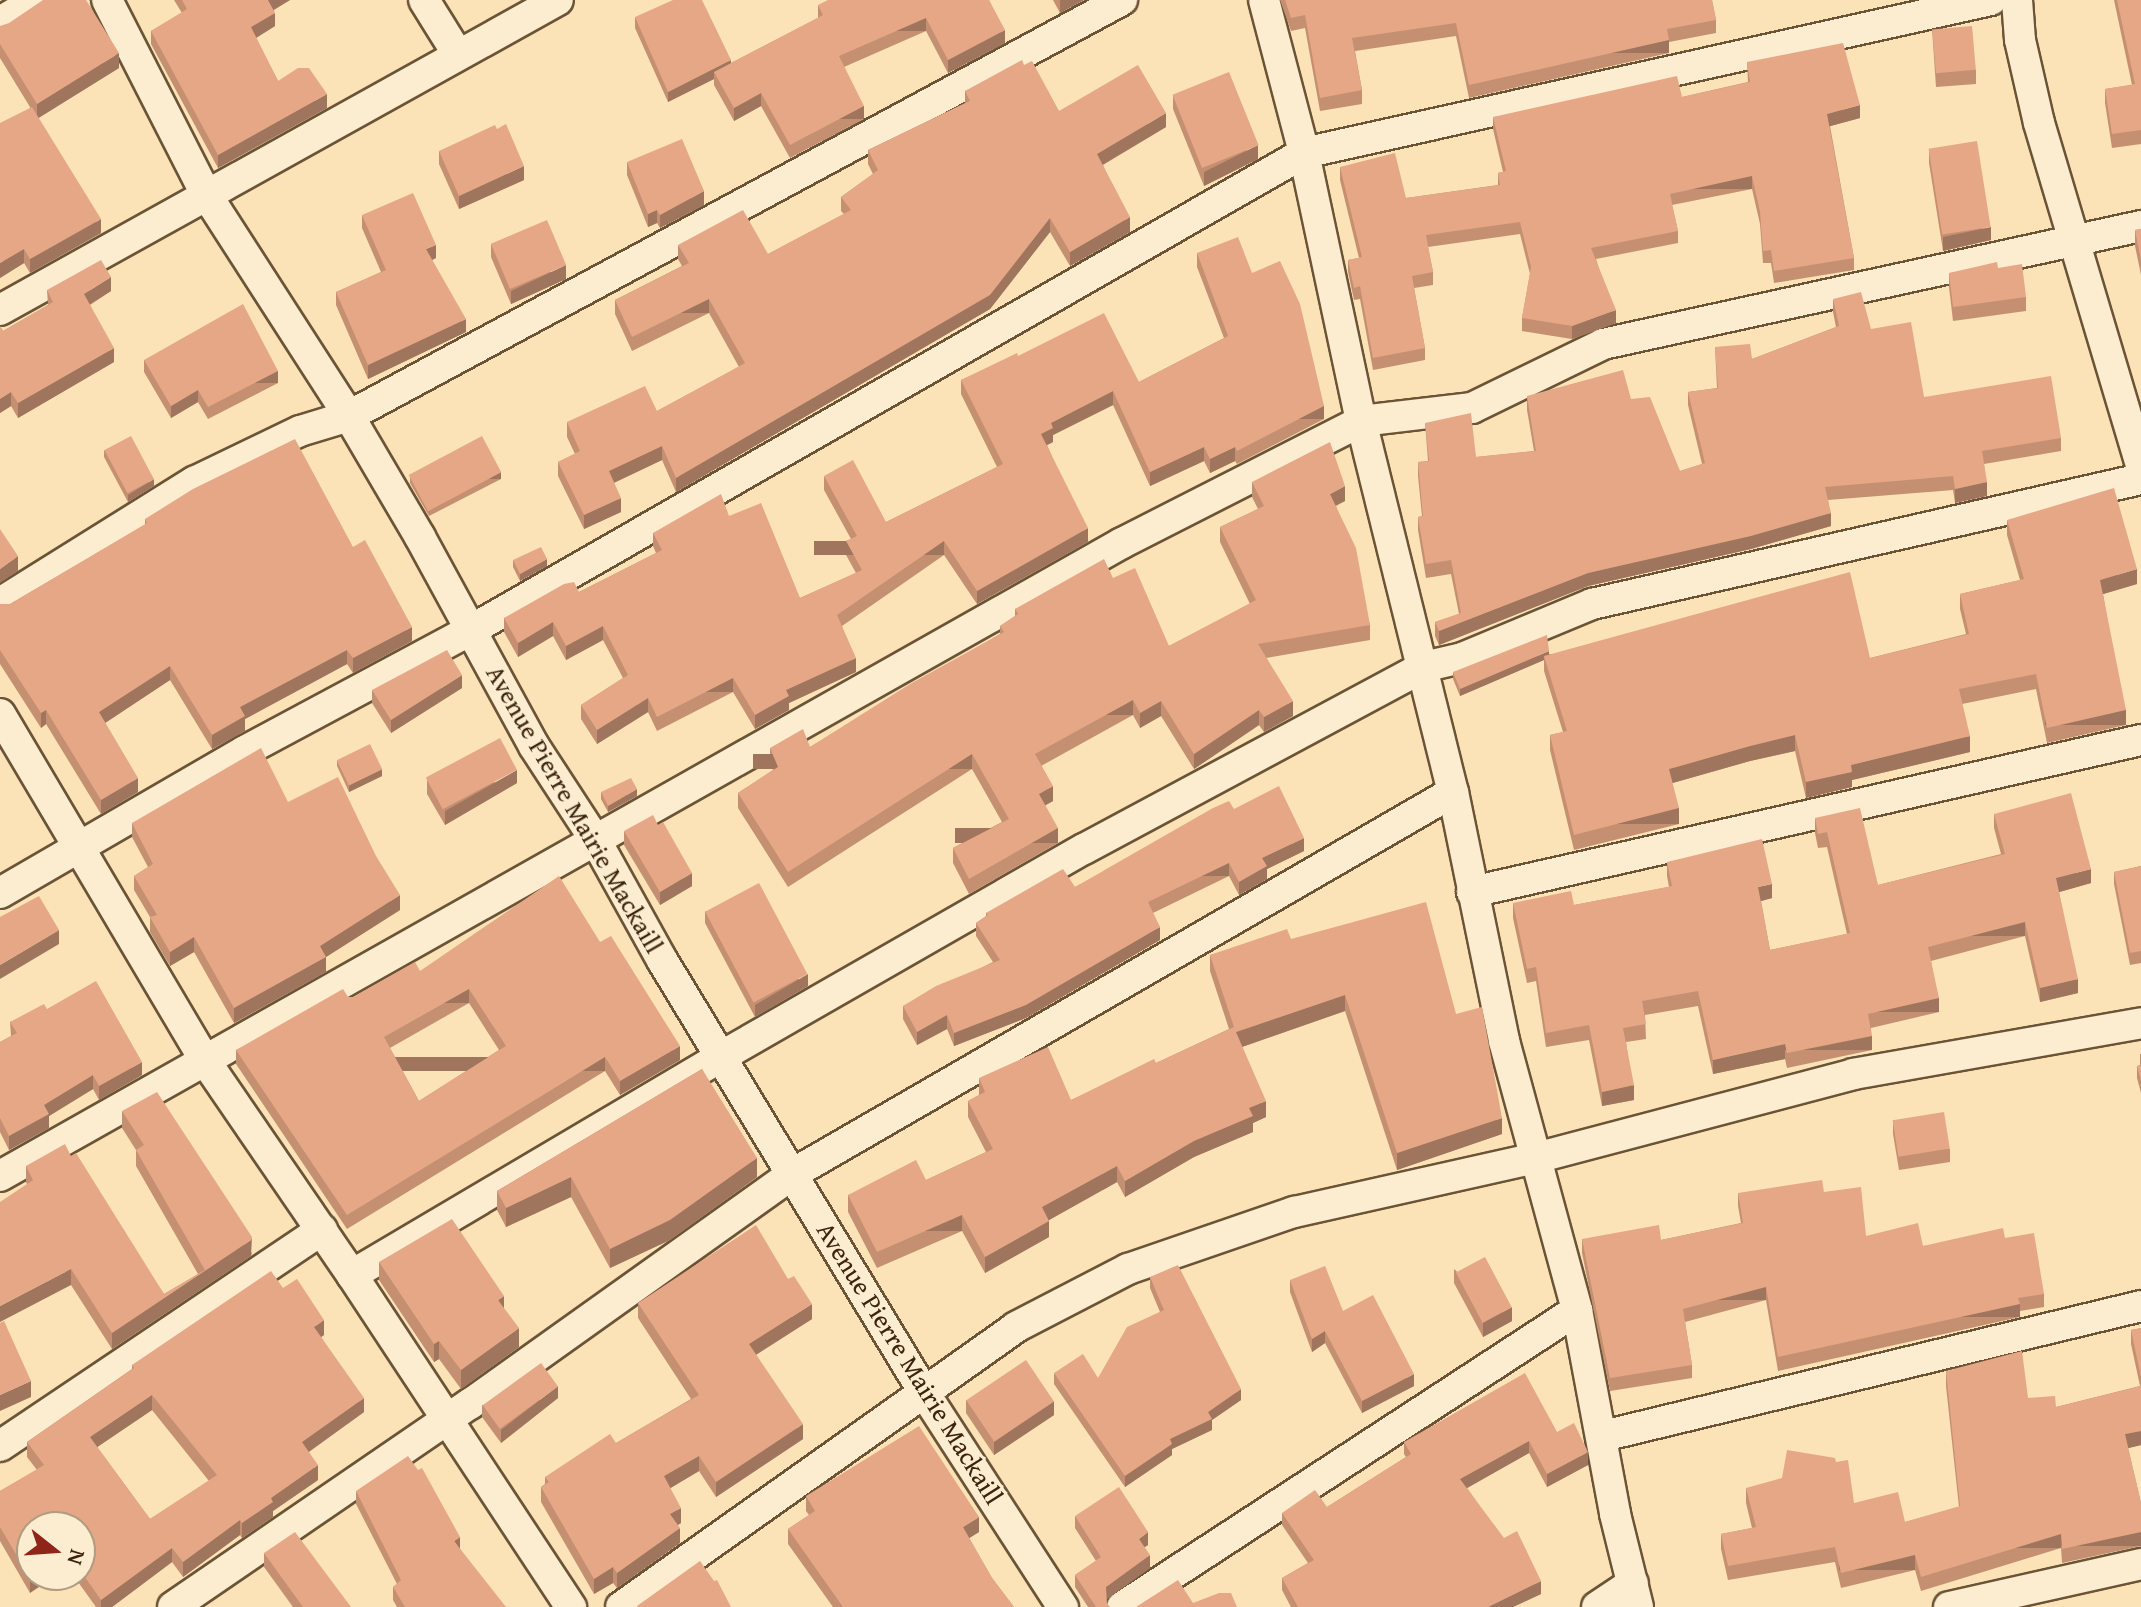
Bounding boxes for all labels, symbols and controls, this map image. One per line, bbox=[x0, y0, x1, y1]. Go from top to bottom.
street label: Avenue Pierre Mairie Mackaill bbox=[480, 660, 670, 958]
street label: Avenue Pierre Mairie Mackaill bbox=[810, 1216, 1010, 1510]
north arrow bbox=[16, 1511, 96, 1591]
text: N bbox=[60, 1546, 94, 1569]

